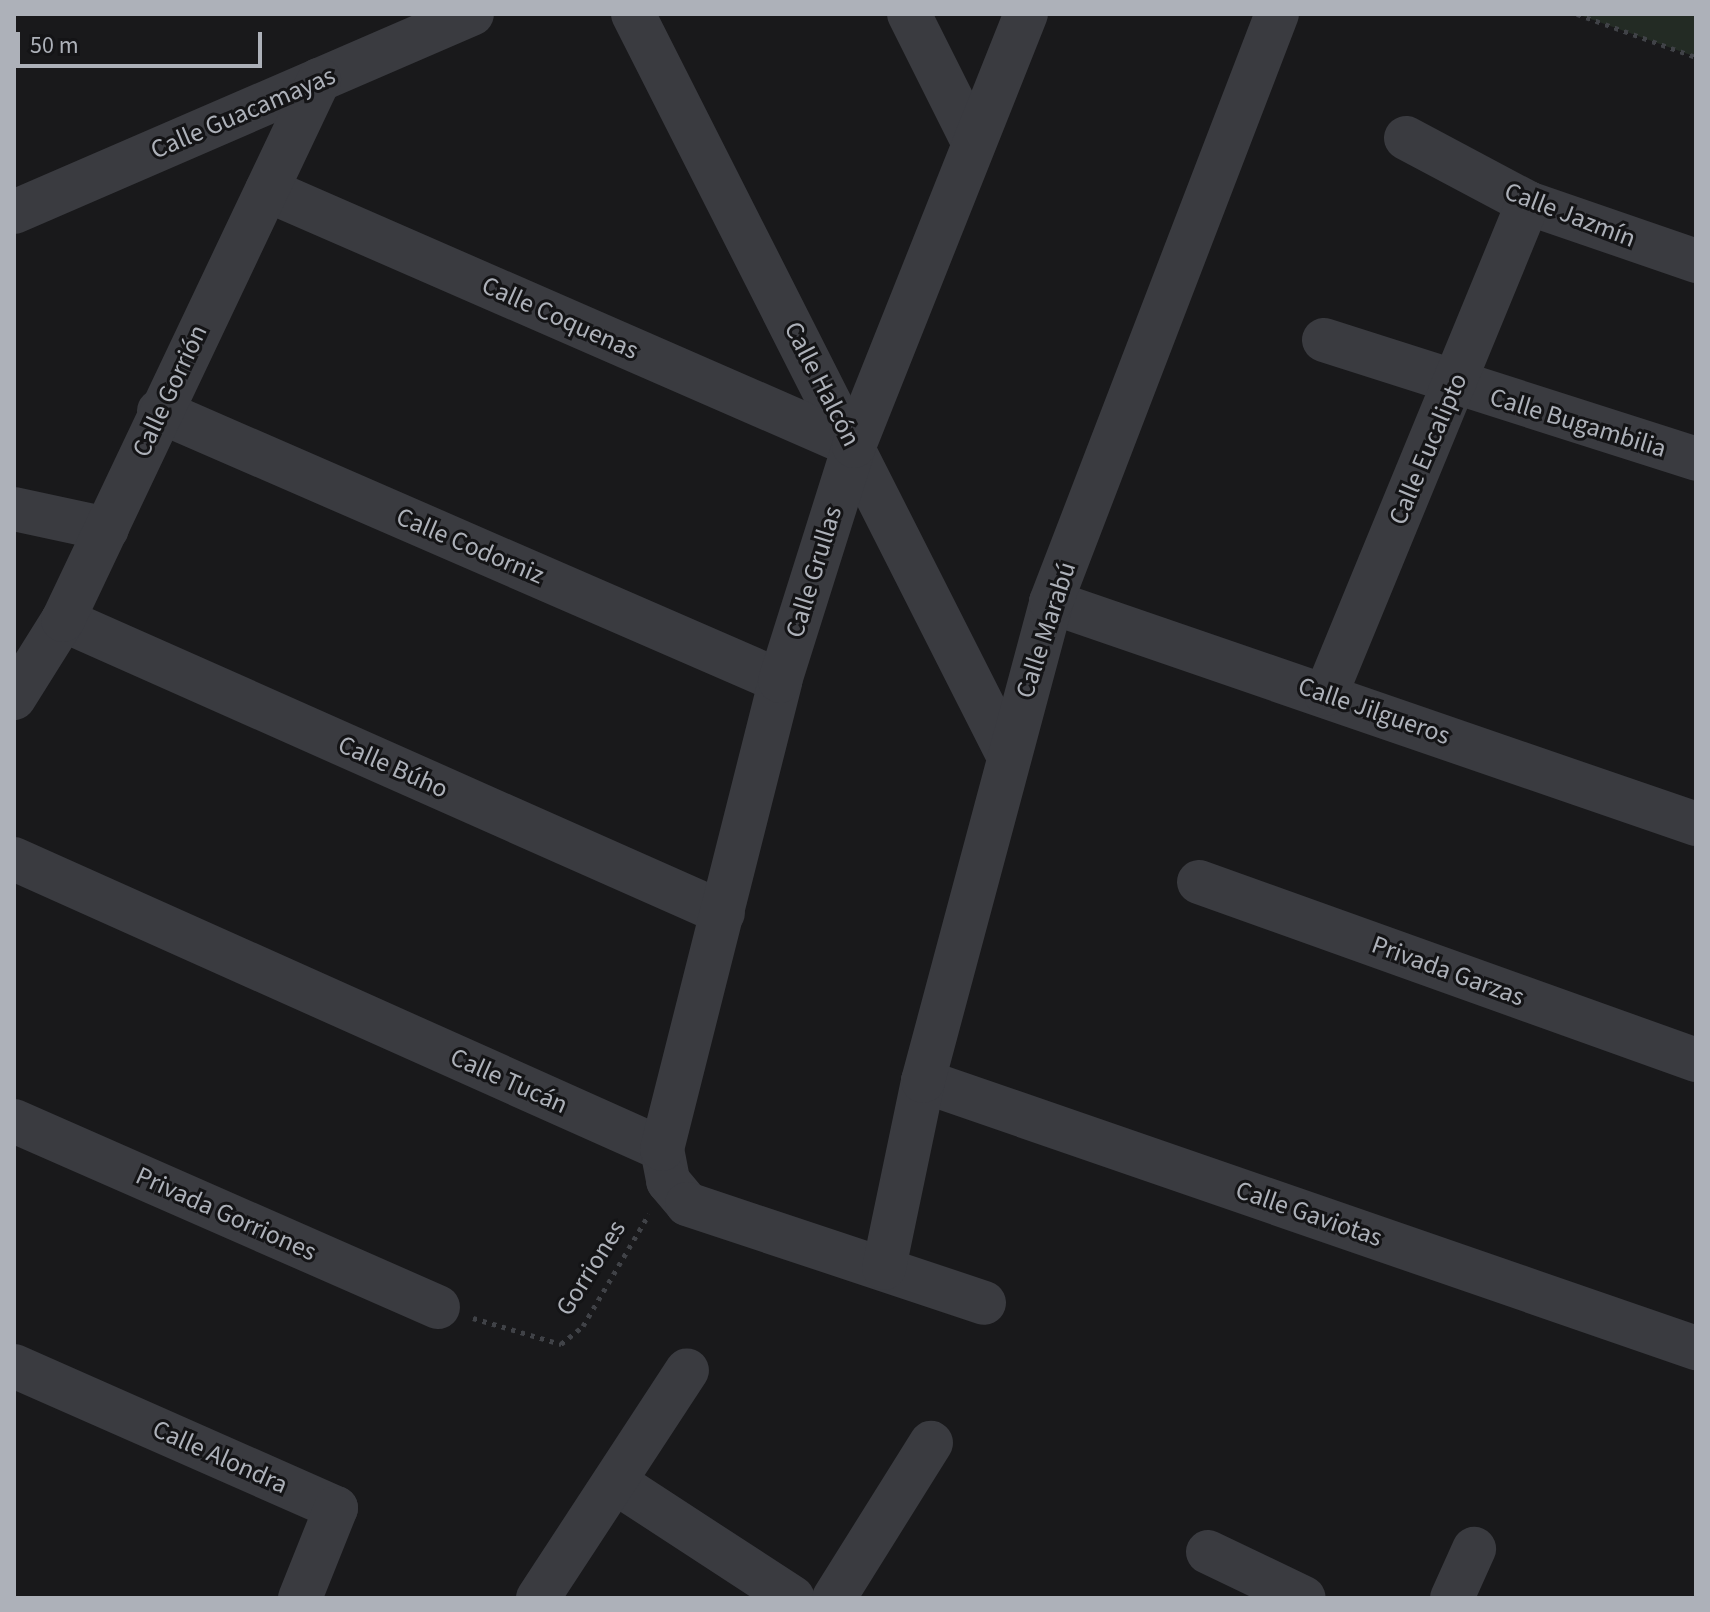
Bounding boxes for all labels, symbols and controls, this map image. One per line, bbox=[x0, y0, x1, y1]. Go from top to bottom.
scale bar bbox=[20, 16, 266, 66]
text: 50 m bbox=[30, 28, 79, 63]
street label: Calle Guacamayas bbox=[146, 60, 340, 166]
street label: Calle Jazmín bbox=[1500, 176, 1640, 254]
street label: Calle Coquenas bbox=[477, 270, 643, 366]
street label: Calle Halcón bbox=[777, 317, 867, 451]
street label: Calle Gorrión bbox=[126, 320, 214, 462]
street label: Calle Eucalipto bbox=[1382, 369, 1474, 529]
street label: Calle Bugambilia bbox=[1486, 381, 1670, 465]
street label: Calle Codorniz bbox=[391, 501, 549, 591]
street label: Calle Grullas bbox=[779, 503, 849, 641]
street label: Calle Marabú bbox=[1009, 558, 1083, 702]
street label: Calle Jilgueros bbox=[1294, 670, 1454, 752]
street label: Calle Búho bbox=[333, 729, 453, 805]
street label: Privada Garzas bbox=[1367, 929, 1529, 1013]
street label: Calle Tucán bbox=[446, 1041, 572, 1121]
street label: Privada Gorriones bbox=[131, 1160, 321, 1268]
street label: Calle Gaviotas bbox=[1232, 1174, 1386, 1254]
street label: Gorriones bbox=[550, 1214, 632, 1322]
street label: Calle Alondra bbox=[148, 1413, 292, 1501]

